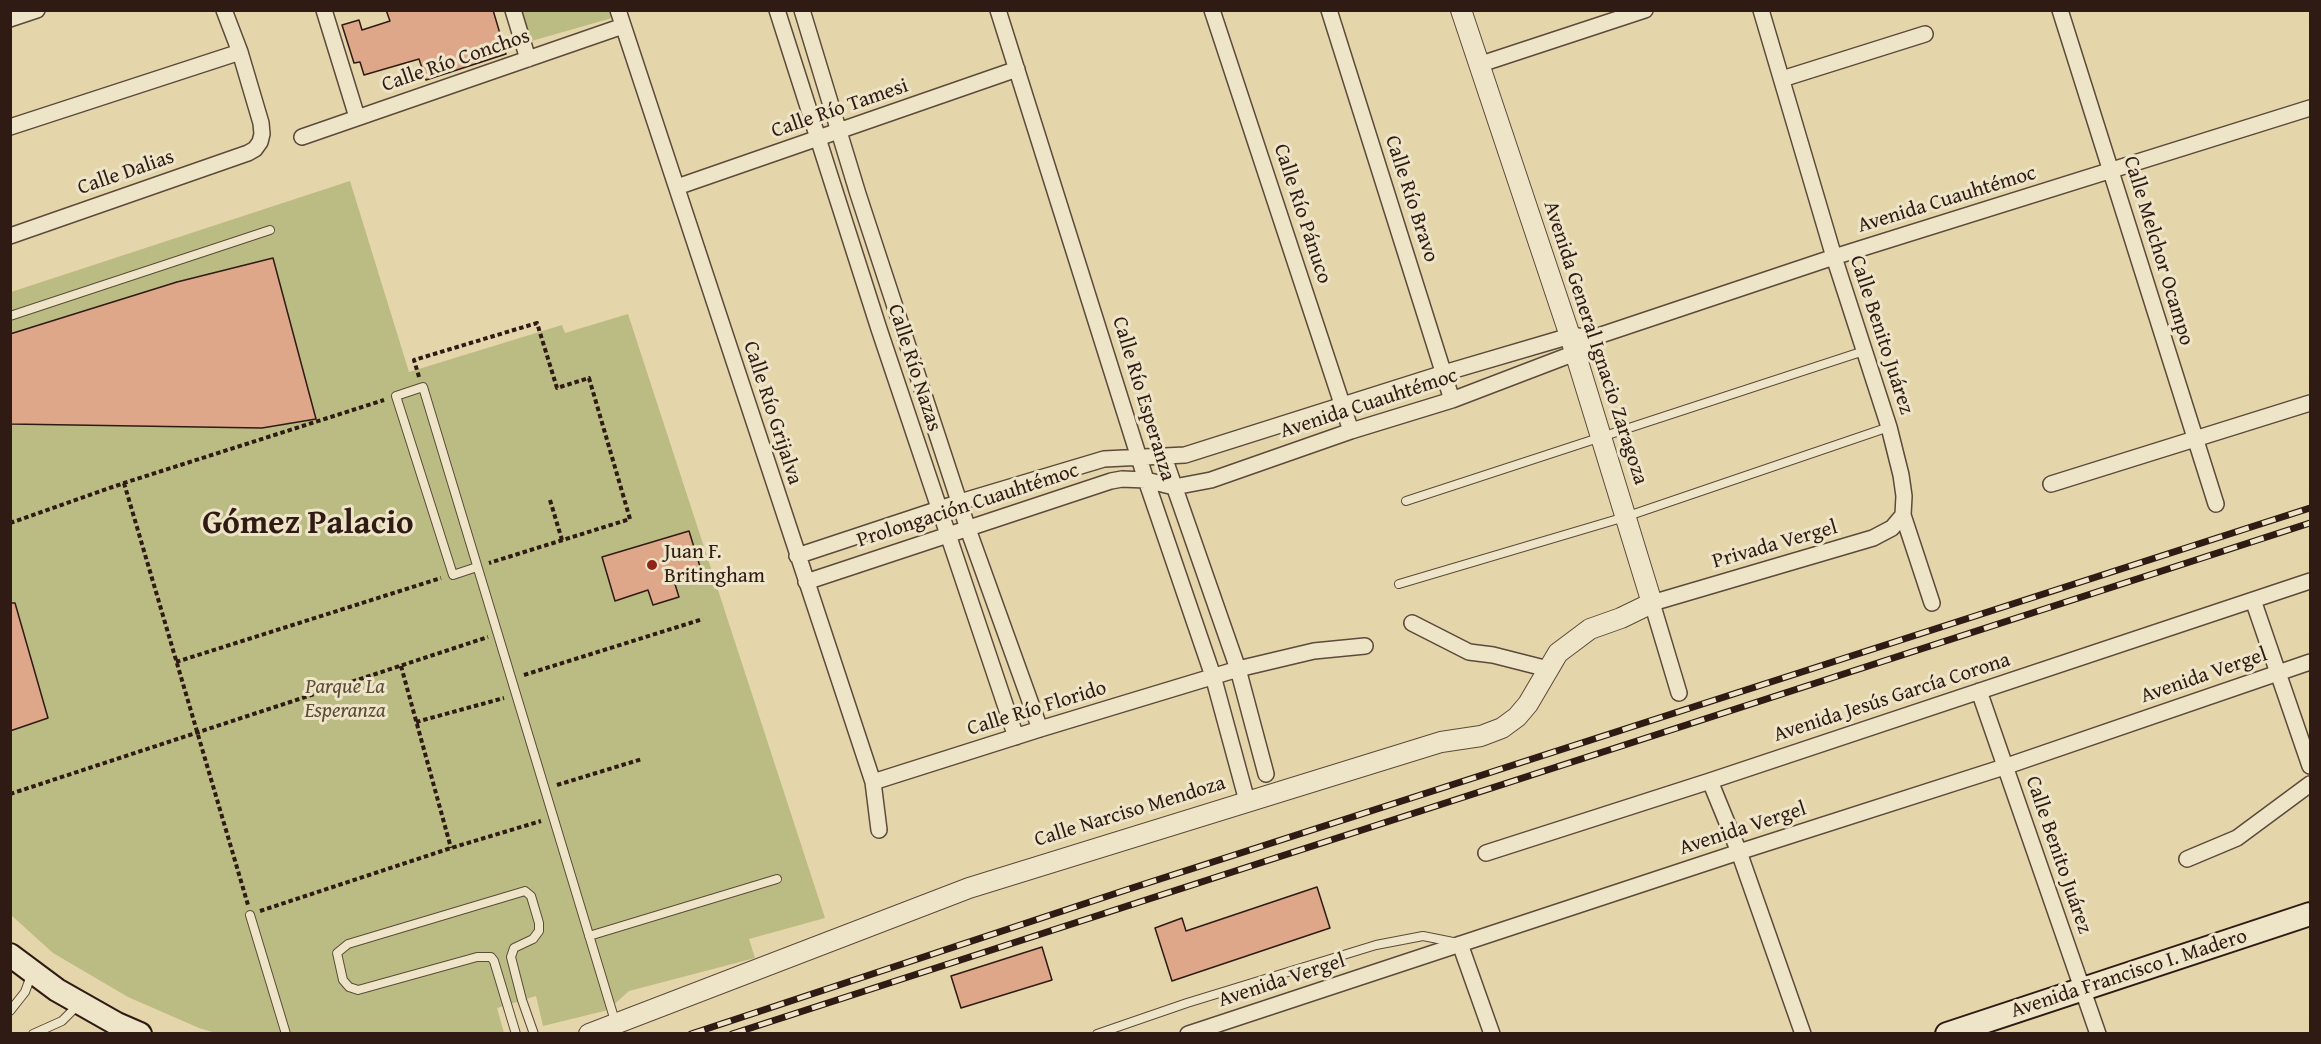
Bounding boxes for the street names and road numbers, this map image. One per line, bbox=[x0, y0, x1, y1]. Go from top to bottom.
street label: Calle Río Conchos bbox=[379, 24, 533, 98]
street label: Calle Río Tamesi bbox=[768, 74, 912, 144]
street label: Calle Río Bravo bbox=[1379, 133, 1443, 265]
street label: Calle Río Pánuco bbox=[1268, 141, 1336, 287]
street label: Calle Dalias bbox=[74, 145, 178, 201]
street label: Calle Melchor Ocampo bbox=[2117, 153, 2199, 349]
street label: Avenida Cuauhtémoc bbox=[1855, 161, 2039, 239]
street label: Avenida General Ignacio Zaragoza bbox=[1537, 198, 1653, 488]
street label: Calle Benito Juárez bbox=[1844, 253, 1918, 417]
street label: Calle Río Nazas bbox=[882, 301, 946, 435]
street label: Calle Río Esperanza bbox=[1106, 314, 1180, 484]
street label: Calle Río Grijalva bbox=[737, 338, 807, 488]
street label: Avenida Cuauhtémoc bbox=[1277, 363, 1461, 445]
street label: Prolongación Cuauhtémoc bbox=[854, 458, 1082, 554]
street label: Privada Vergel bbox=[1710, 515, 1840, 575]
street label: Avenida Vergel bbox=[2137, 643, 2271, 709]
street label: Avenida Jesús García Corona bbox=[1770, 648, 2014, 748]
street label: Calle Río Florido bbox=[964, 676, 1110, 742]
street label: Calle Narciso Mendoza bbox=[1031, 771, 1229, 853]
street label: Calle Benito Juárez bbox=[2019, 773, 2097, 937]
street label: Avenida Vergel bbox=[1676, 797, 1810, 861]
street label: Avenida Francisco I. Madero bbox=[2008, 924, 2250, 1024]
street label: Avenida Vergel bbox=[1215, 949, 1349, 1013]

